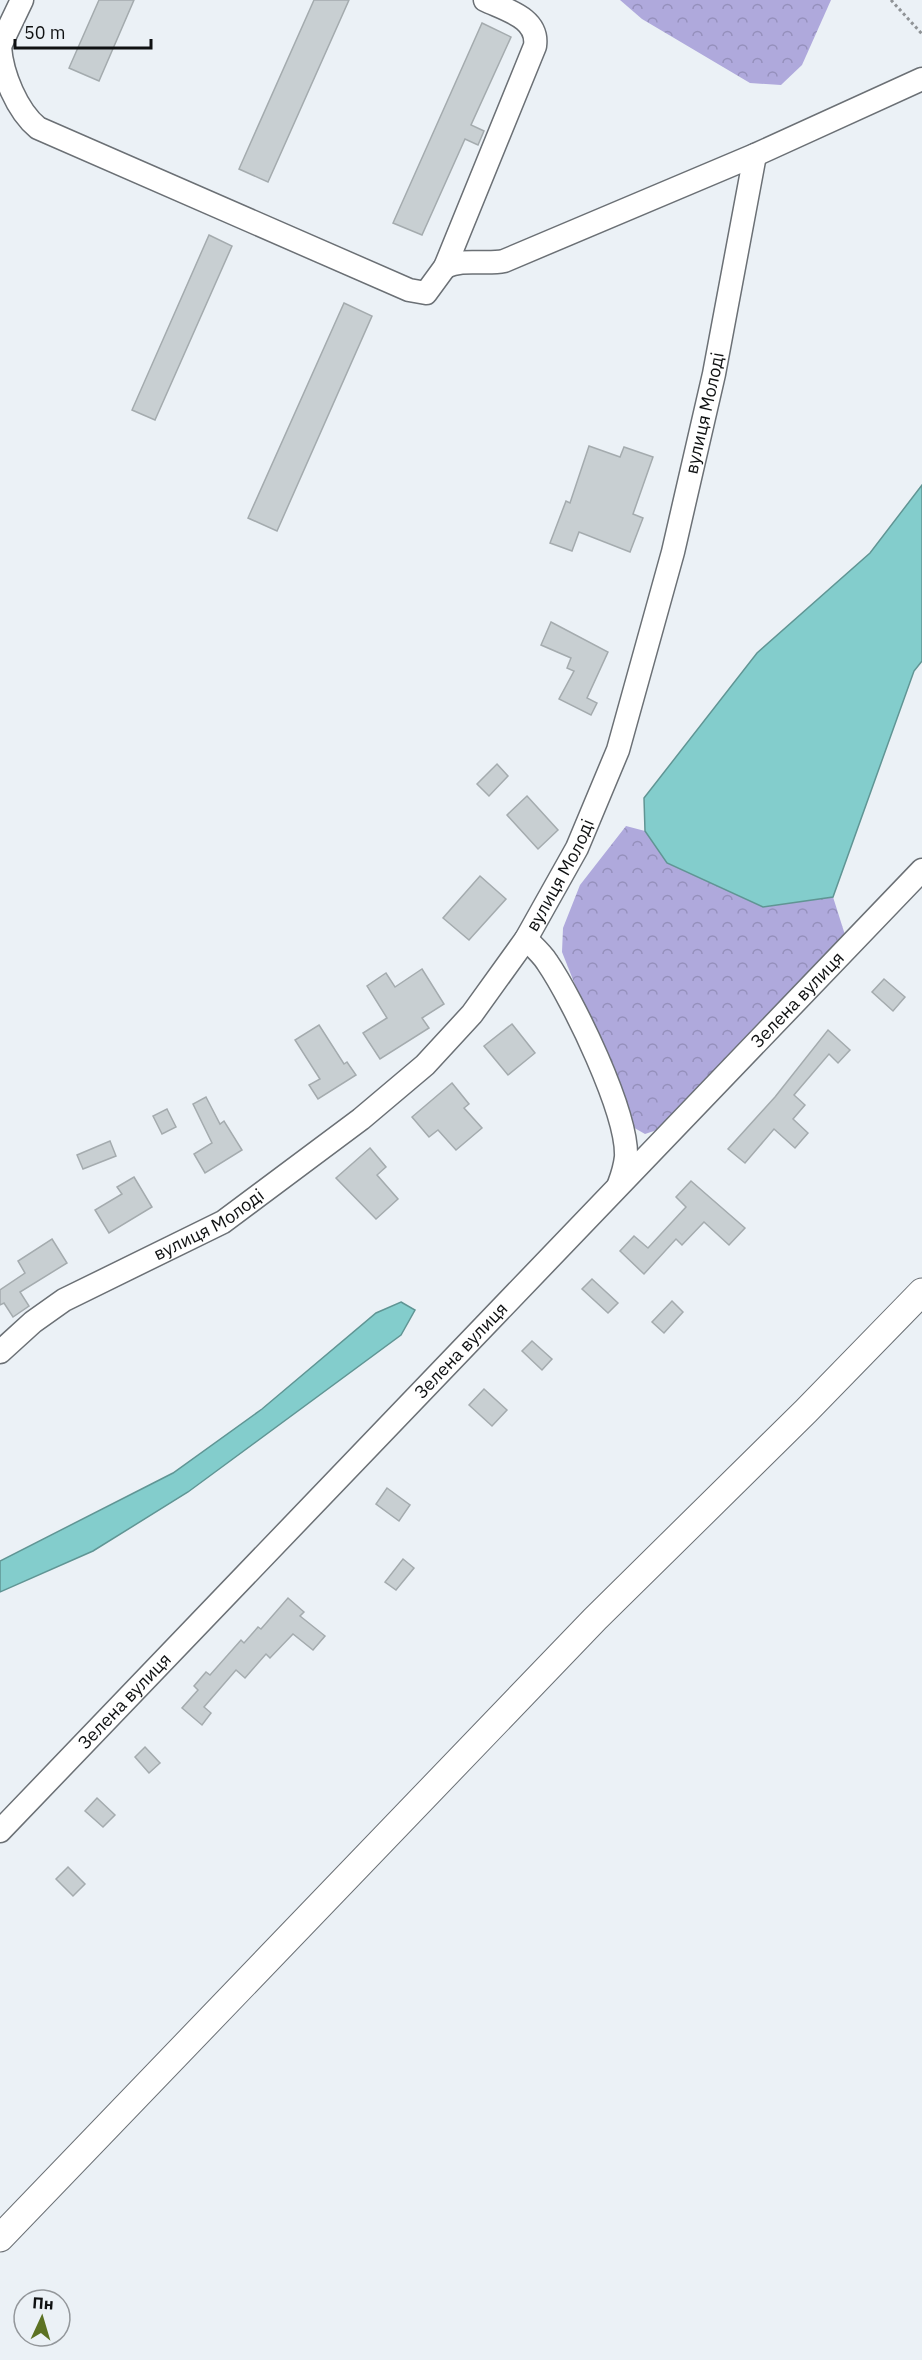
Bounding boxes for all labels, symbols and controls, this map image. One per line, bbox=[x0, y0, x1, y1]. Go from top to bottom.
scale bar bbox=[15, 12, 152, 50]
text: 50 m bbox=[24, 21, 66, 44]
street label: вулиця Молоді bbox=[679, 350, 729, 476]
street label: вулиця Молоді bbox=[521, 815, 599, 935]
street label: Зелена вулиця bbox=[746, 946, 849, 1052]
street label: вулиця Молоді bbox=[150, 1183, 268, 1265]
street label: Зелена вулиця bbox=[409, 1297, 512, 1403]
street label: Зелена вулиця bbox=[73, 1648, 176, 1754]
north arrow bbox=[12, 2288, 72, 2348]
text: Пн bbox=[32, 2292, 54, 2314]

